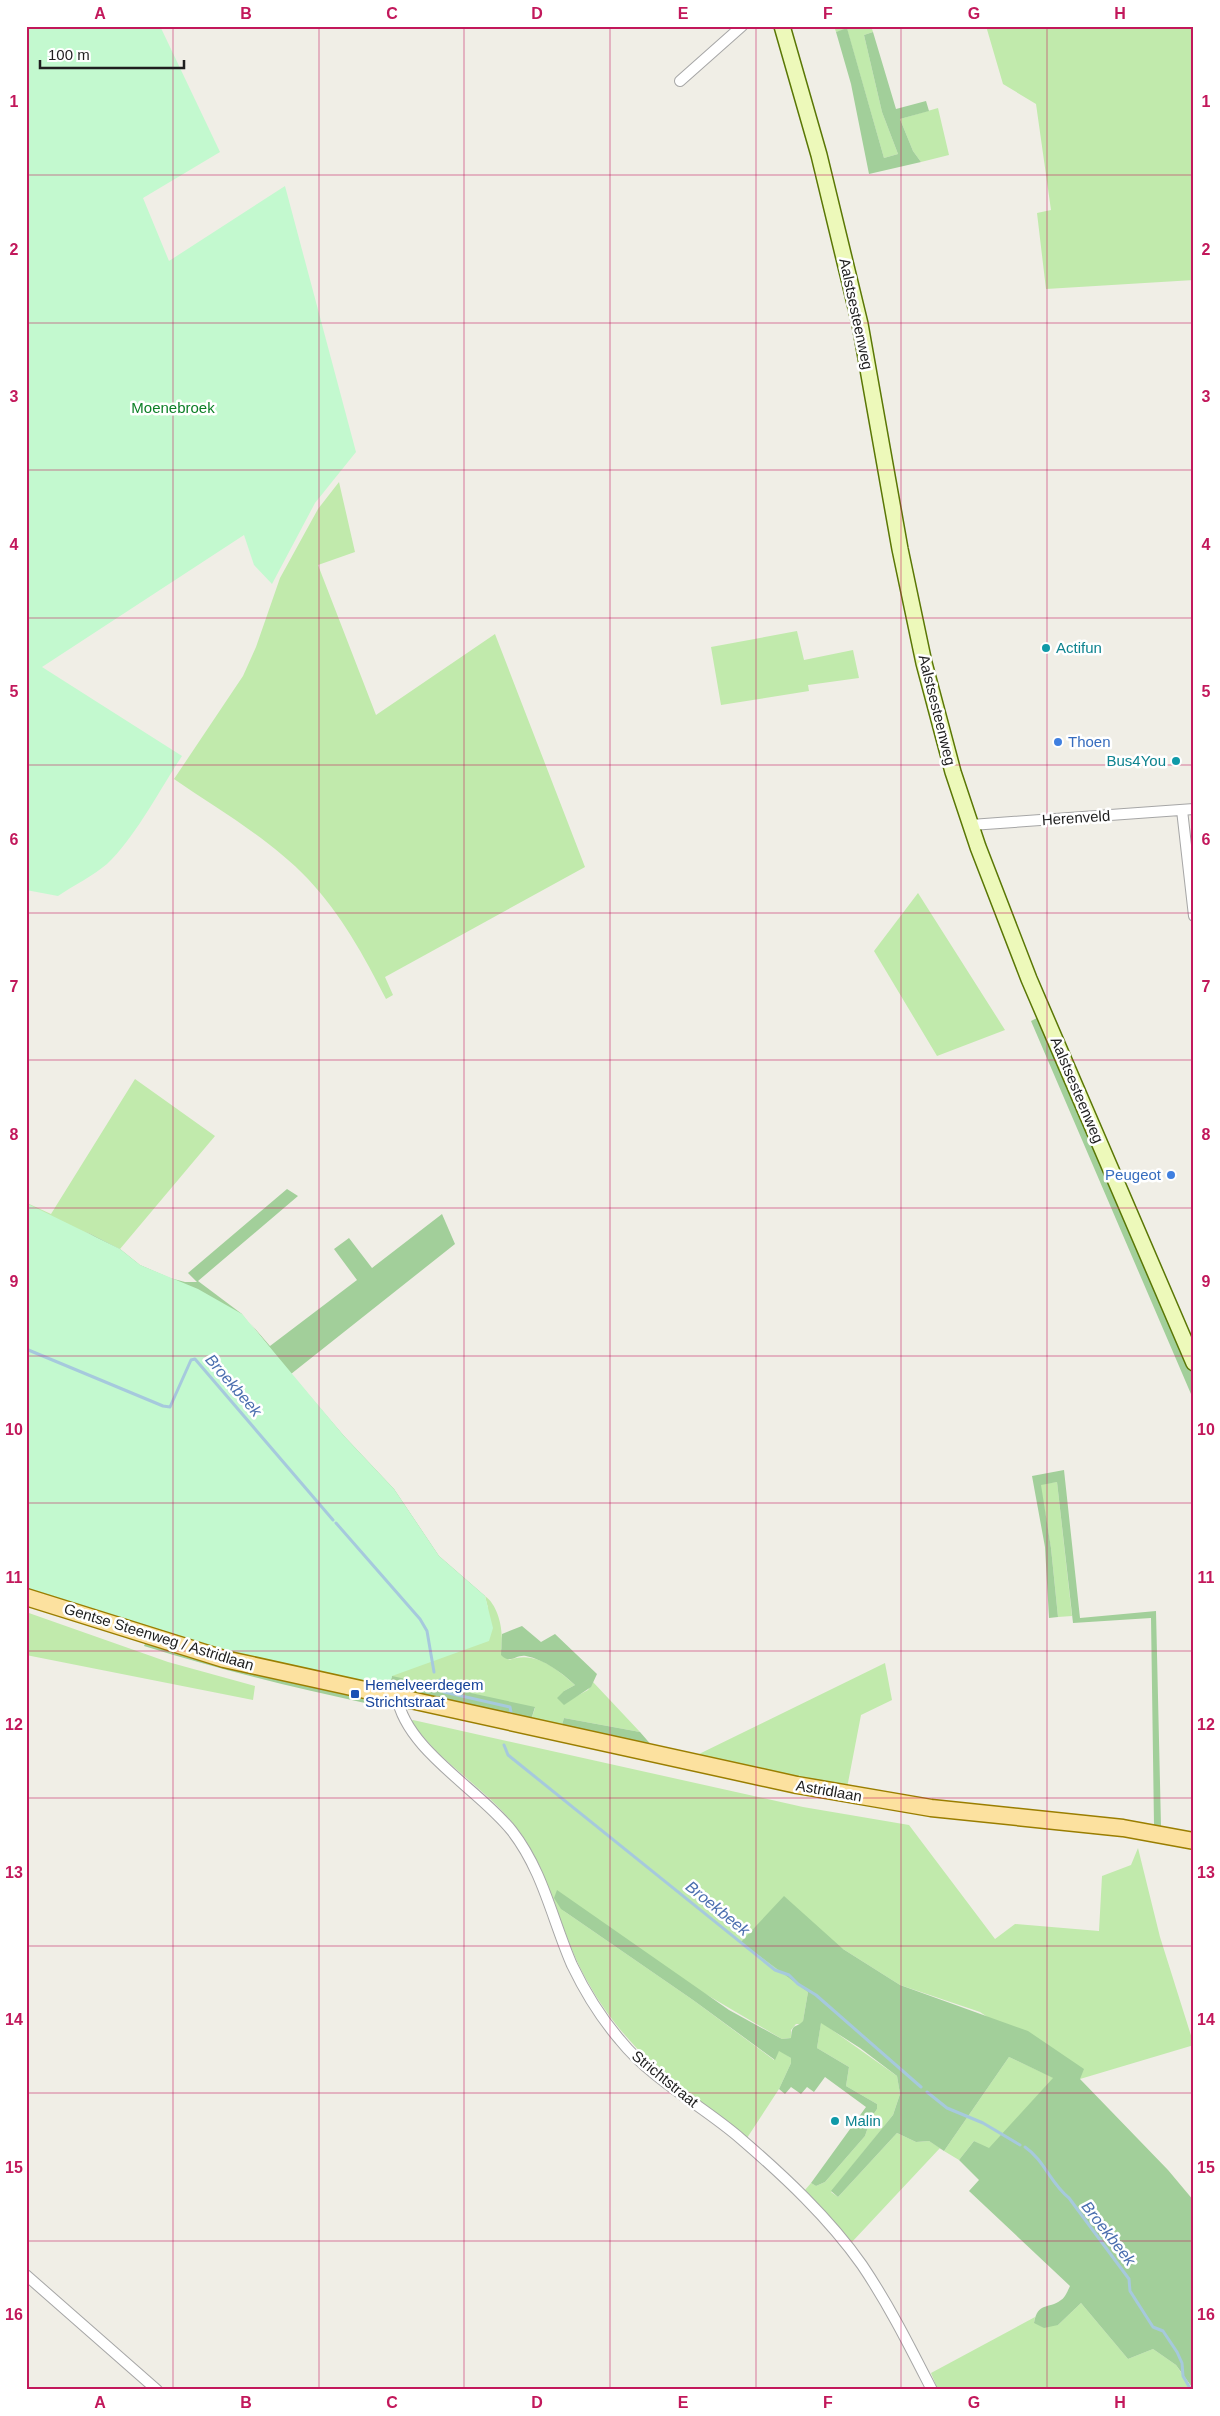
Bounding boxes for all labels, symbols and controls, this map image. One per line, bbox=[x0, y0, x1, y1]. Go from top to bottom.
text: A bbox=[94, 5, 106, 22]
text: B bbox=[240, 5, 252, 22]
text: C bbox=[386, 5, 398, 22]
text: D bbox=[531, 5, 543, 22]
text: E bbox=[678, 5, 689, 22]
text: F bbox=[823, 5, 833, 22]
text: G bbox=[968, 5, 980, 22]
text: H bbox=[1114, 5, 1126, 22]
scale bar bbox=[40, 38, 184, 70]
text: 100 m bbox=[48, 46, 90, 63]
text: 1 bbox=[10, 93, 19, 110]
text: 1 bbox=[1202, 93, 1211, 110]
text: 2 bbox=[10, 241, 19, 258]
text: 2 bbox=[1202, 241, 1211, 258]
street label: Aalstsesteenweg bbox=[836, 257, 877, 371]
text: 3 bbox=[10, 388, 19, 405]
text: 3 bbox=[1202, 388, 1211, 405]
park label: Moenebroek bbox=[131, 399, 215, 416]
text: 4 bbox=[10, 536, 19, 553]
text: 4 bbox=[1202, 536, 1211, 553]
place label: Actifun bbox=[1056, 639, 1102, 656]
marker: Actifun bbox=[1040, 642, 1052, 654]
street label: Aalstsesteenweg bbox=[916, 653, 959, 767]
text: 5 bbox=[10, 683, 19, 700]
text: 5 bbox=[1202, 683, 1211, 700]
place label: Thoen bbox=[1068, 733, 1111, 750]
marker: Thoen bbox=[1052, 736, 1064, 748]
place label: Bus4You bbox=[1106, 752, 1166, 769]
marker: Bus4You bbox=[1170, 755, 1182, 767]
street label: Herenveld bbox=[1041, 807, 1111, 828]
text: 6 bbox=[10, 831, 19, 848]
text: 6 bbox=[1202, 831, 1211, 848]
text: 7 bbox=[10, 978, 19, 995]
text: 7 bbox=[1202, 978, 1211, 995]
street label: Aalstsesteenweg bbox=[1047, 1034, 1107, 1145]
text: 8 bbox=[10, 1126, 19, 1143]
text: 8 bbox=[1202, 1126, 1211, 1143]
place label: Peugeot bbox=[1105, 1166, 1162, 1183]
marker: Peugeot bbox=[1165, 1169, 1177, 1181]
text: 9 bbox=[10, 1273, 19, 1290]
text: 9 bbox=[1202, 1273, 1211, 1290]
water label: Broekbeek bbox=[202, 1351, 266, 1421]
text: 10 bbox=[5, 1421, 23, 1438]
text: 10 bbox=[1197, 1421, 1215, 1438]
text: 11 bbox=[6, 1569, 23, 1586]
text: 11 bbox=[1198, 1569, 1215, 1586]
street label: Gentse Steenweg / Astridlaan bbox=[62, 1600, 256, 1674]
place label: Hemelveerdegem Strichtstraat bbox=[365, 1676, 483, 1710]
marker: Hemelveerdegem Strichtstraat bbox=[349, 1688, 361, 1700]
text: 12 bbox=[5, 1716, 23, 1733]
text: 12 bbox=[1197, 1716, 1215, 1733]
street label: Astridlaan bbox=[795, 1776, 863, 1805]
text: 13 bbox=[5, 1864, 23, 1881]
text: 13 bbox=[1197, 1864, 1215, 1881]
water label: Broekbeek bbox=[683, 1878, 754, 1940]
text: 14 bbox=[5, 2011, 23, 2028]
text: 14 bbox=[1197, 2011, 1215, 2028]
street label: Strichtstraat bbox=[629, 2047, 702, 2111]
place label: Malin bbox=[845, 2112, 881, 2129]
marker: Malin bbox=[829, 2115, 841, 2127]
text: 15 bbox=[5, 2159, 23, 2176]
text: 15 bbox=[1197, 2159, 1215, 2176]
water label: Broekbeek bbox=[1078, 2198, 1139, 2269]
text: 16 bbox=[5, 2306, 23, 2323]
text: 16 bbox=[1197, 2306, 1215, 2323]
text: A bbox=[94, 2394, 106, 2411]
text: B bbox=[240, 2394, 252, 2411]
text: C bbox=[386, 2394, 398, 2411]
text: D bbox=[531, 2394, 543, 2411]
text: E bbox=[678, 2394, 689, 2411]
text: F bbox=[823, 2394, 833, 2411]
text: G bbox=[968, 2394, 980, 2411]
text: H bbox=[1114, 2394, 1126, 2411]

